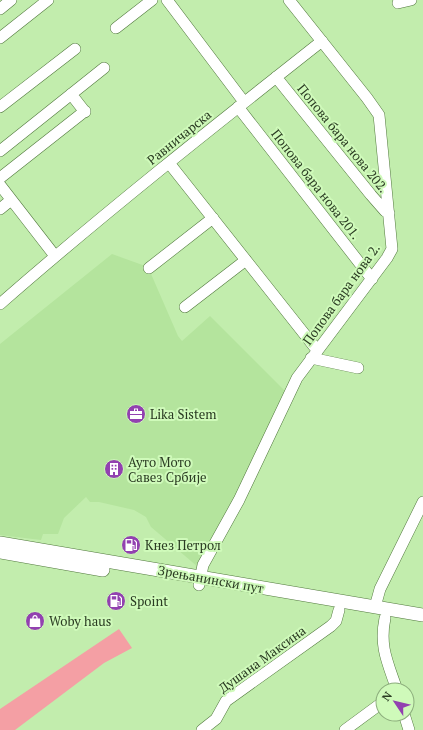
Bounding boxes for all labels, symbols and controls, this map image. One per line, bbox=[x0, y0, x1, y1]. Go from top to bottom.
street label: Попова бара нова 202. bbox=[294, 80, 392, 196]
street label: Равничарска bbox=[143, 105, 215, 169]
street label: Попова бара нова 201. bbox=[267, 125, 365, 243]
street label: Попова бара нова 2. bbox=[298, 240, 384, 348]
office icon: Lika Sistem bbox=[125, 403, 147, 425]
place label: Lika Sistem bbox=[150, 405, 217, 423]
place label: Ауто Мото Савез Србије bbox=[128, 453, 207, 486]
building icon: Ауто Мото Савез Србије bbox=[103, 458, 125, 480]
fuel station icon: Кнез Петрол bbox=[120, 534, 142, 556]
place label: Кнез Петрол bbox=[145, 536, 221, 554]
street label: Зрењанински пут bbox=[157, 561, 266, 597]
fuel station icon: Spoint bbox=[105, 590, 127, 612]
place label: Spoint bbox=[130, 592, 168, 610]
shop icon: Woby haus bbox=[24, 610, 46, 632]
place label: Woby haus bbox=[49, 612, 111, 630]
street label: Душана Максина bbox=[215, 621, 309, 697]
north arrow bbox=[375, 682, 415, 722]
text: N bbox=[379, 688, 395, 704]

